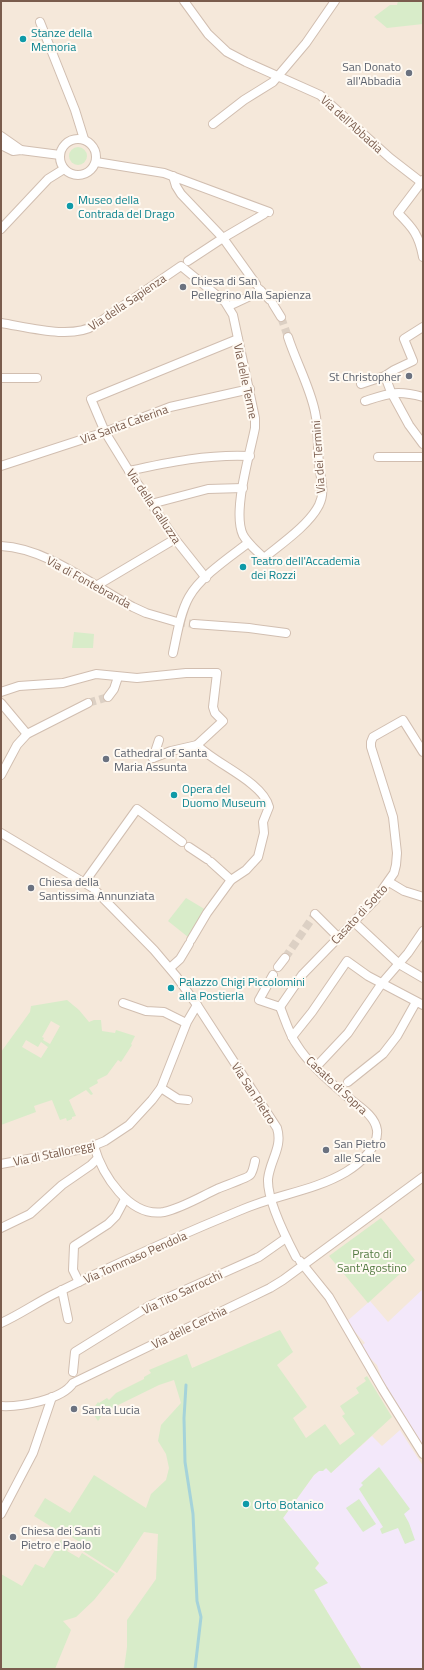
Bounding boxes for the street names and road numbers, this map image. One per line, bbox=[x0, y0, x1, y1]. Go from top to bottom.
street label: Via dell'Abbadia bbox=[316, 91, 388, 157]
street label: Via della Sapienza bbox=[84, 269, 170, 335]
street label: Via delle Terme bbox=[229, 342, 263, 420]
street label: Via Santa Caterina bbox=[77, 399, 171, 449]
street label: Via dei Termini bbox=[306, 420, 330, 494]
street label: Via della Galluzza bbox=[122, 465, 186, 547]
street label: Via di Fontebranda bbox=[43, 551, 135, 613]
street label: Casato di Sotto bbox=[326, 880, 392, 948]
street label: Casato di Sopra bbox=[302, 1051, 372, 1119]
street label: Via San Pietro bbox=[227, 1058, 281, 1128]
street label: Via di Stalloreggi bbox=[11, 1135, 97, 1171]
street label: Via Tommaso Pendola bbox=[80, 1226, 190, 1288]
street label: Via Tito Sarrocchi bbox=[139, 1265, 225, 1319]
street label: Via delle Cerchia bbox=[148, 1301, 230, 1353]

